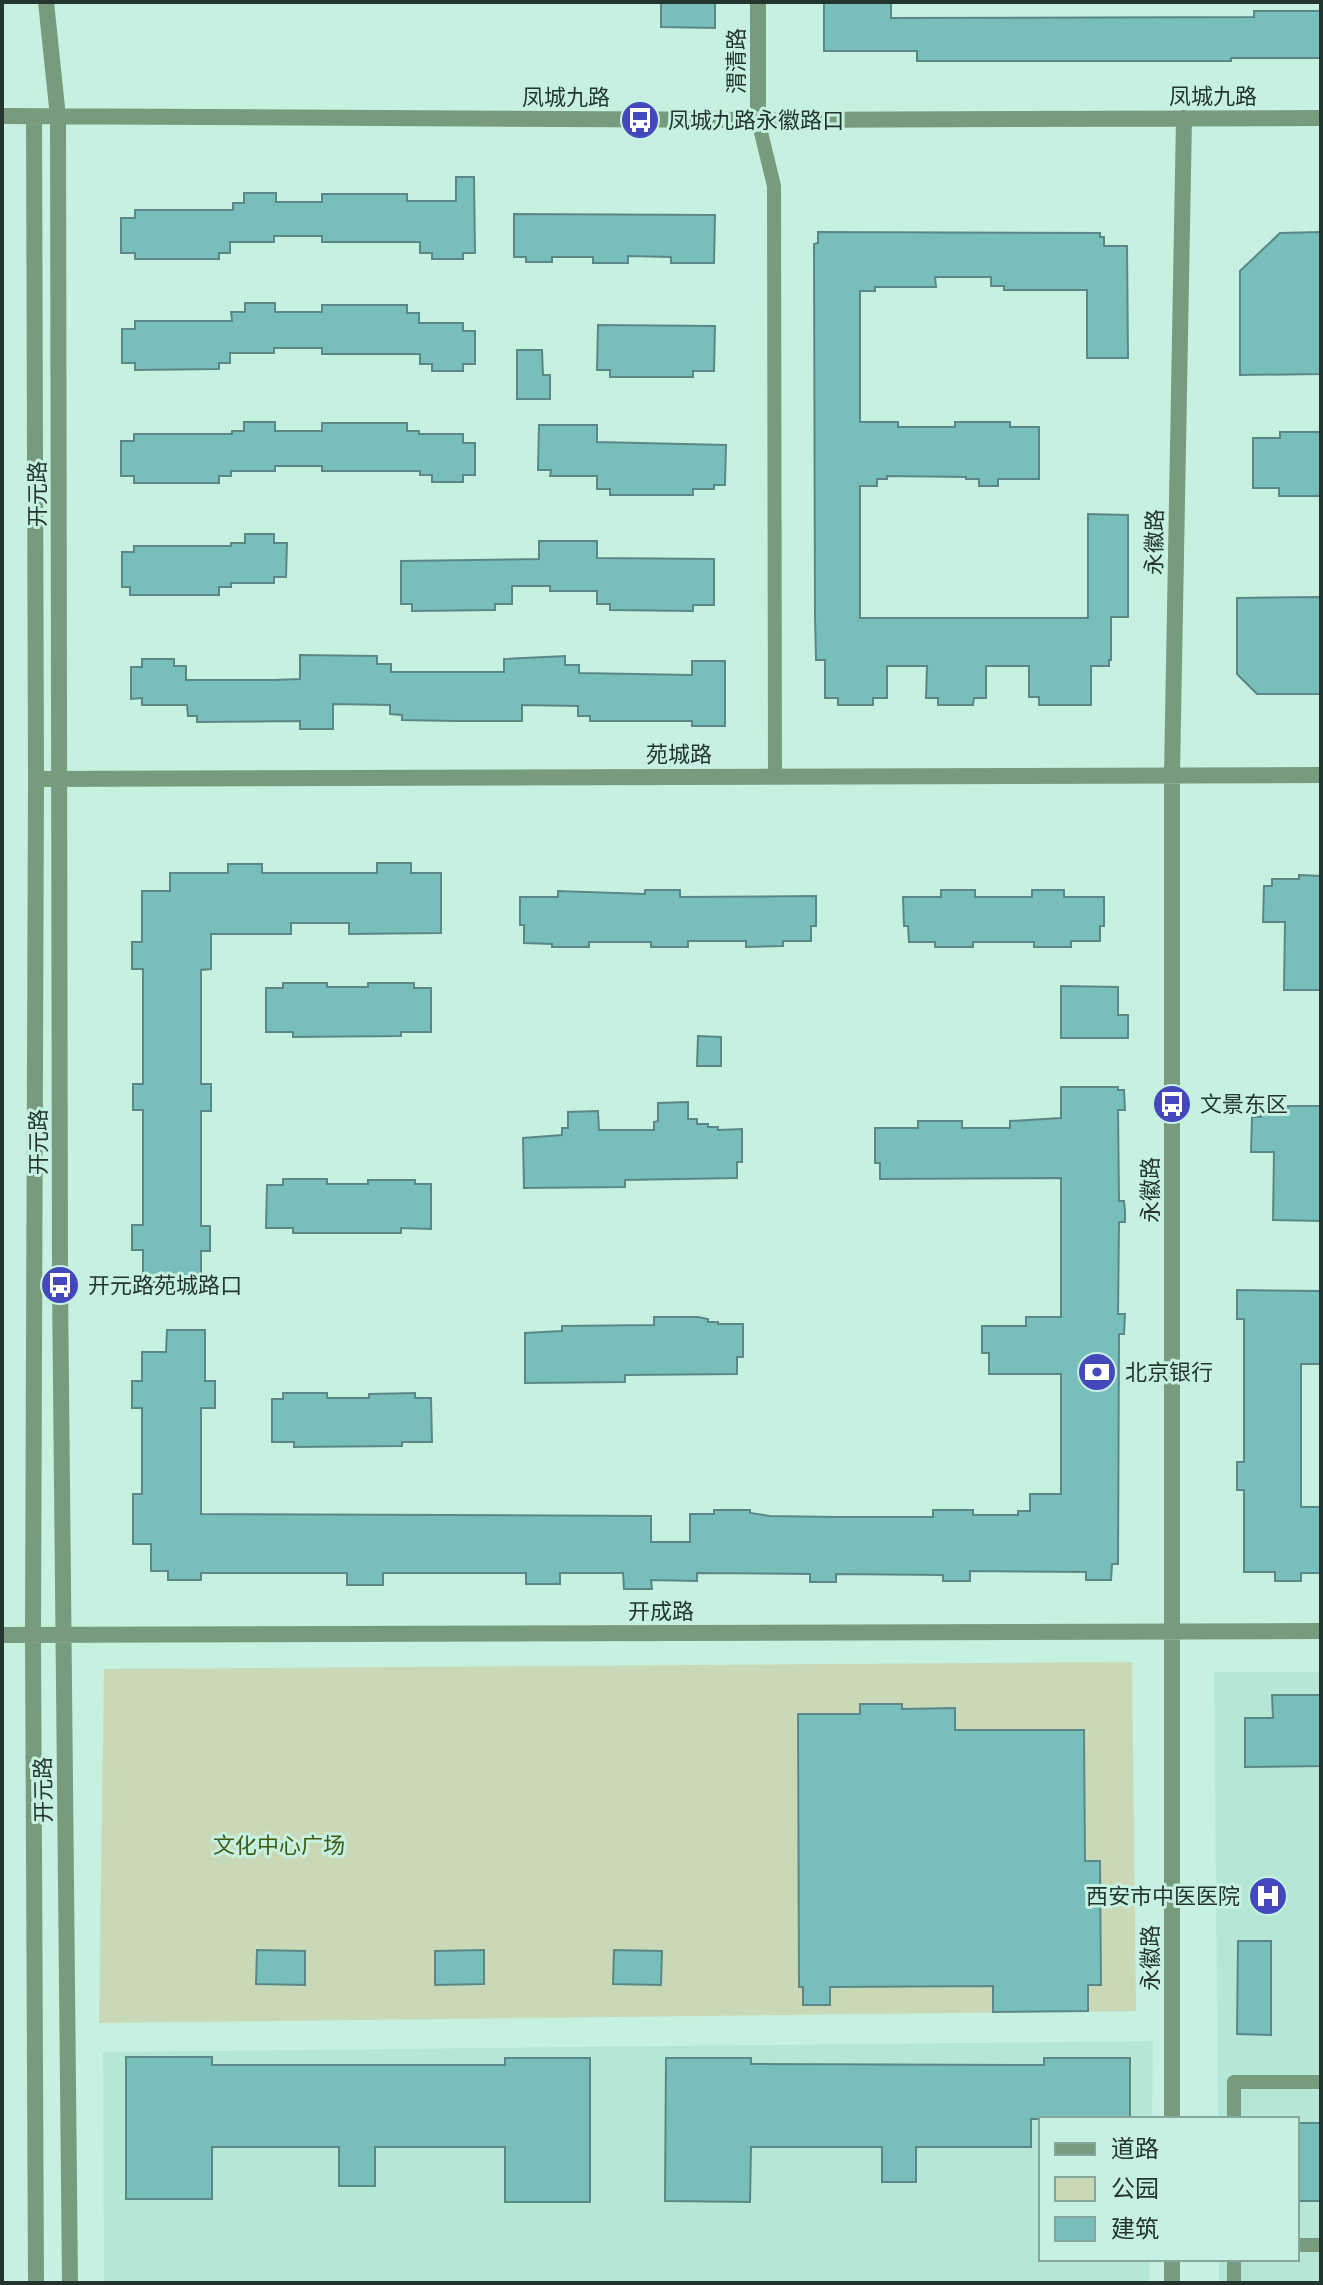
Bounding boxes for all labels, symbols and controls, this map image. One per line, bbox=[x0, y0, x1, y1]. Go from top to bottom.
street label: 渭清路 bbox=[724, 28, 750, 94]
street label: 凤城九路 bbox=[1169, 84, 1257, 110]
street label: 凤城九路 bbox=[522, 85, 610, 111]
bus stop icon: 凤城九路永徽路口 bbox=[619, 99, 661, 141]
place label: 凤城九路永徽路口 bbox=[668, 108, 844, 134]
street label: 开元路 bbox=[25, 461, 51, 527]
street label: 永徽路 bbox=[1141, 509, 1169, 575]
street label: 苑城路 bbox=[646, 742, 712, 768]
bus stop icon: 文景东区 bbox=[1151, 1083, 1193, 1125]
place label: 文景东区 bbox=[1200, 1092, 1288, 1118]
street label: 开元路 bbox=[26, 1109, 52, 1175]
street label: 永徽路 bbox=[1138, 1157, 1164, 1223]
bus stop icon: 开元路苑城路口 bbox=[39, 1264, 81, 1306]
place label: 开元路苑城路口 bbox=[88, 1273, 242, 1299]
bank icon: 北京银行 bbox=[1076, 1351, 1118, 1393]
place label: 北京银行 bbox=[1125, 1360, 1213, 1386]
street label: 开成路 bbox=[628, 1599, 694, 1625]
street label: 开元路 bbox=[30, 1757, 58, 1823]
park label: 文化中心广场 bbox=[213, 1833, 345, 1859]
hospital icon: 西安市中医医院 bbox=[1247, 1875, 1289, 1917]
place label: 西安市中医医院 bbox=[1086, 1884, 1240, 1910]
street label: 永徽路 bbox=[1138, 1925, 1164, 1991]
legend bbox=[1039, 2117, 1299, 2261]
text: 道路 bbox=[1111, 2135, 1159, 2164]
text: 公园 bbox=[1111, 2175, 1159, 2204]
text: 建筑 bbox=[1111, 2215, 1159, 2244]

